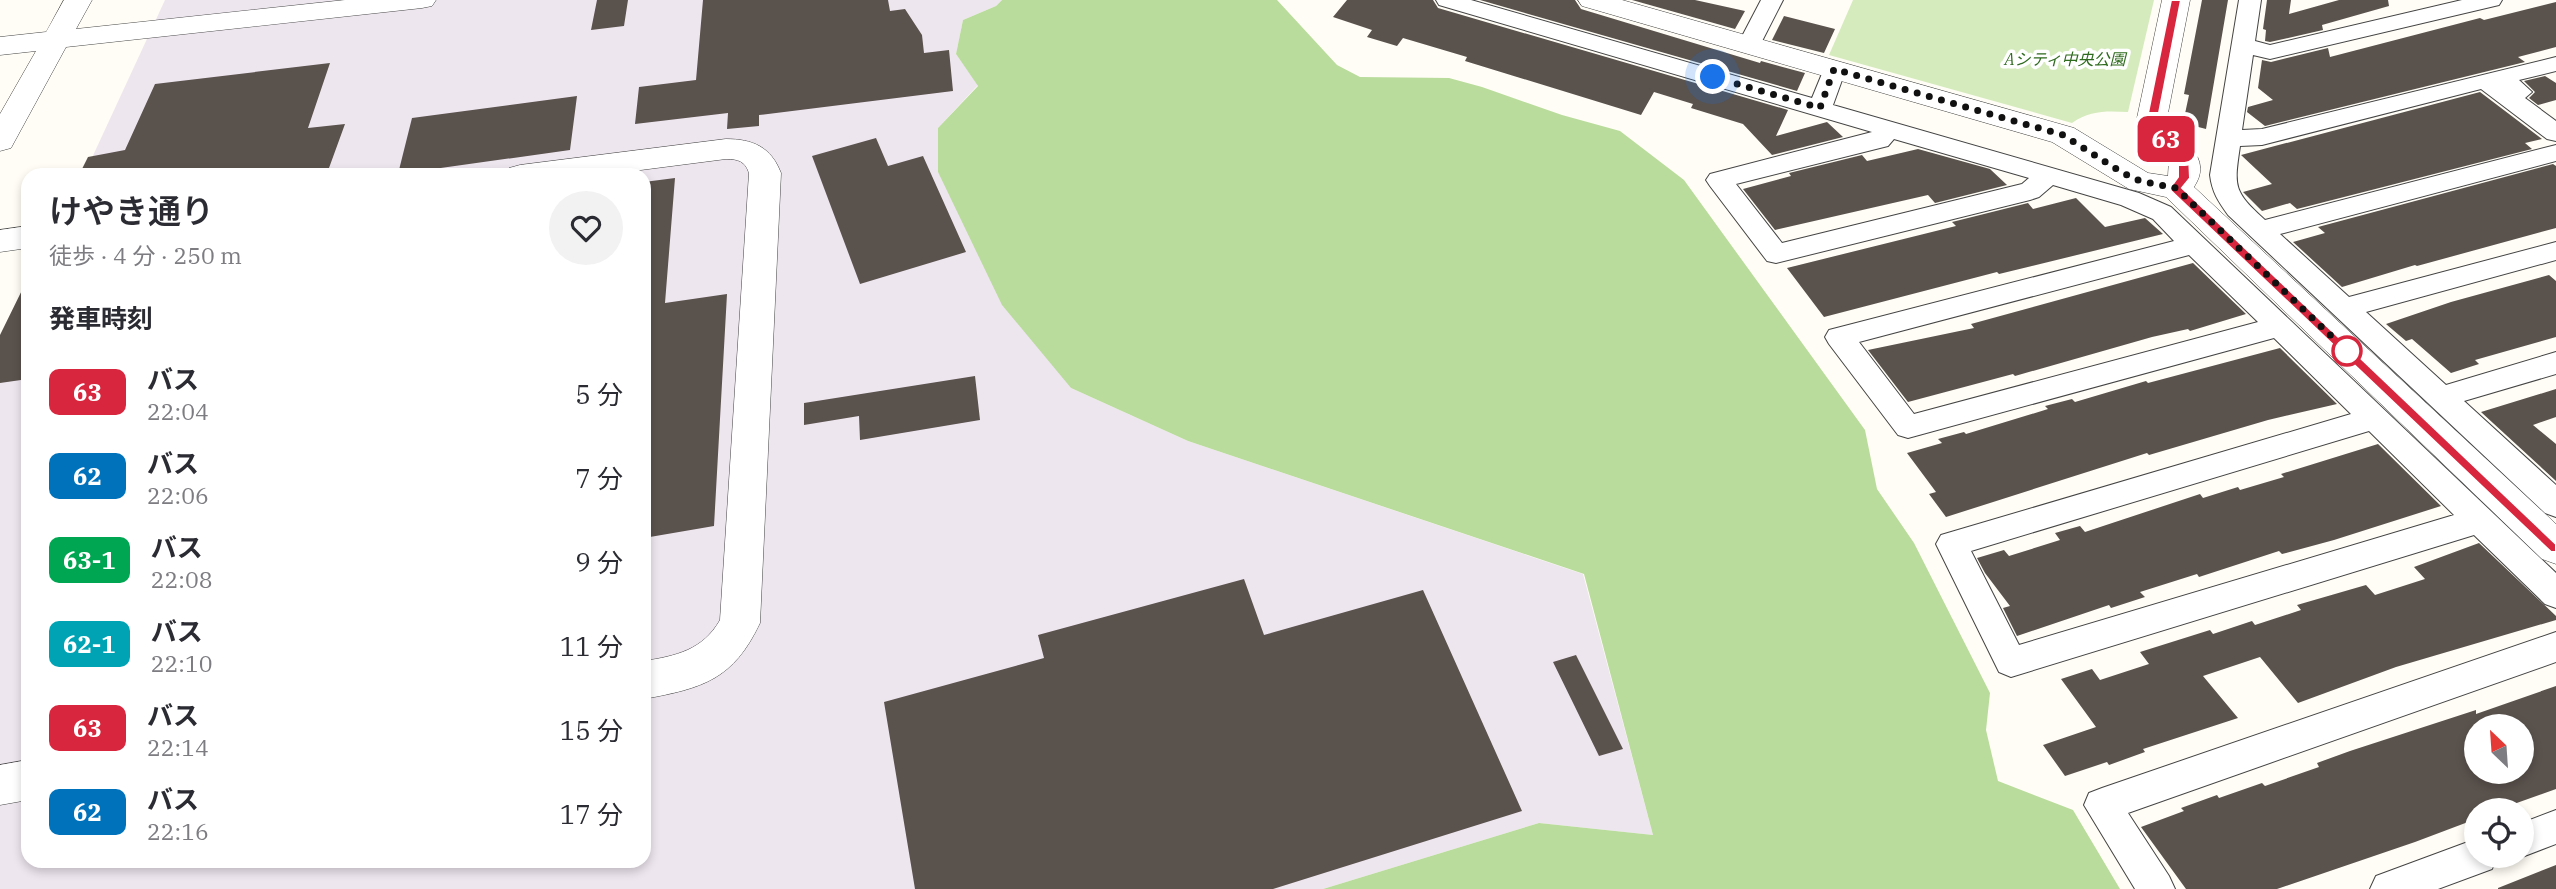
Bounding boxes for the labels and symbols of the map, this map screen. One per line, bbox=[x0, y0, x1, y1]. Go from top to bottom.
park label: Aシティ中央公園 bbox=[2003, 49, 2128, 69]
your location bbox=[1695, 59, 1730, 94]
line badge: 63 bbox=[2134, 116, 2198, 162]
unlabelled marker bbox=[2332, 336, 2362, 366]
north arrow bbox=[2464, 714, 2534, 784]

